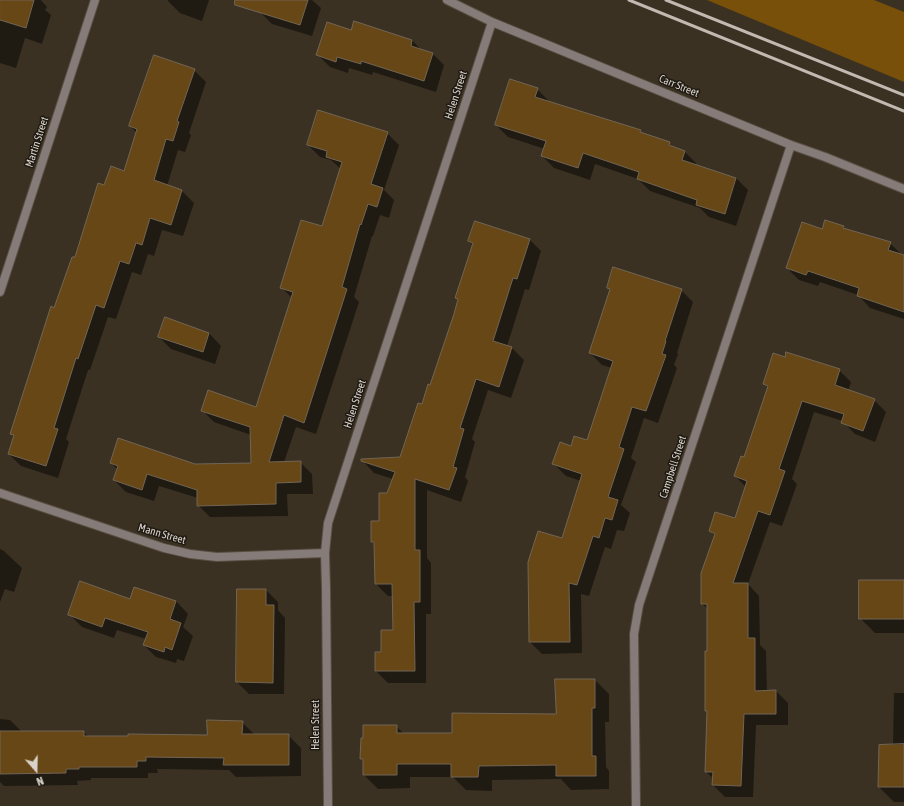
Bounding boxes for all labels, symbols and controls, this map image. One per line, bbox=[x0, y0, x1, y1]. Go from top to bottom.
street label: Helen Street bbox=[442, 69, 470, 121]
street label: Carr Street bbox=[657, 72, 701, 100]
street label: Martin Street bbox=[23, 115, 51, 169]
street label: Helen Street bbox=[341, 378, 369, 430]
street label: Campbell Street bbox=[657, 434, 689, 500]
street label: Mann Street bbox=[137, 521, 187, 547]
street label: Helen Street bbox=[309, 700, 323, 750]
north arrow bbox=[16, 750, 56, 790]
text: N bbox=[35, 775, 45, 788]

